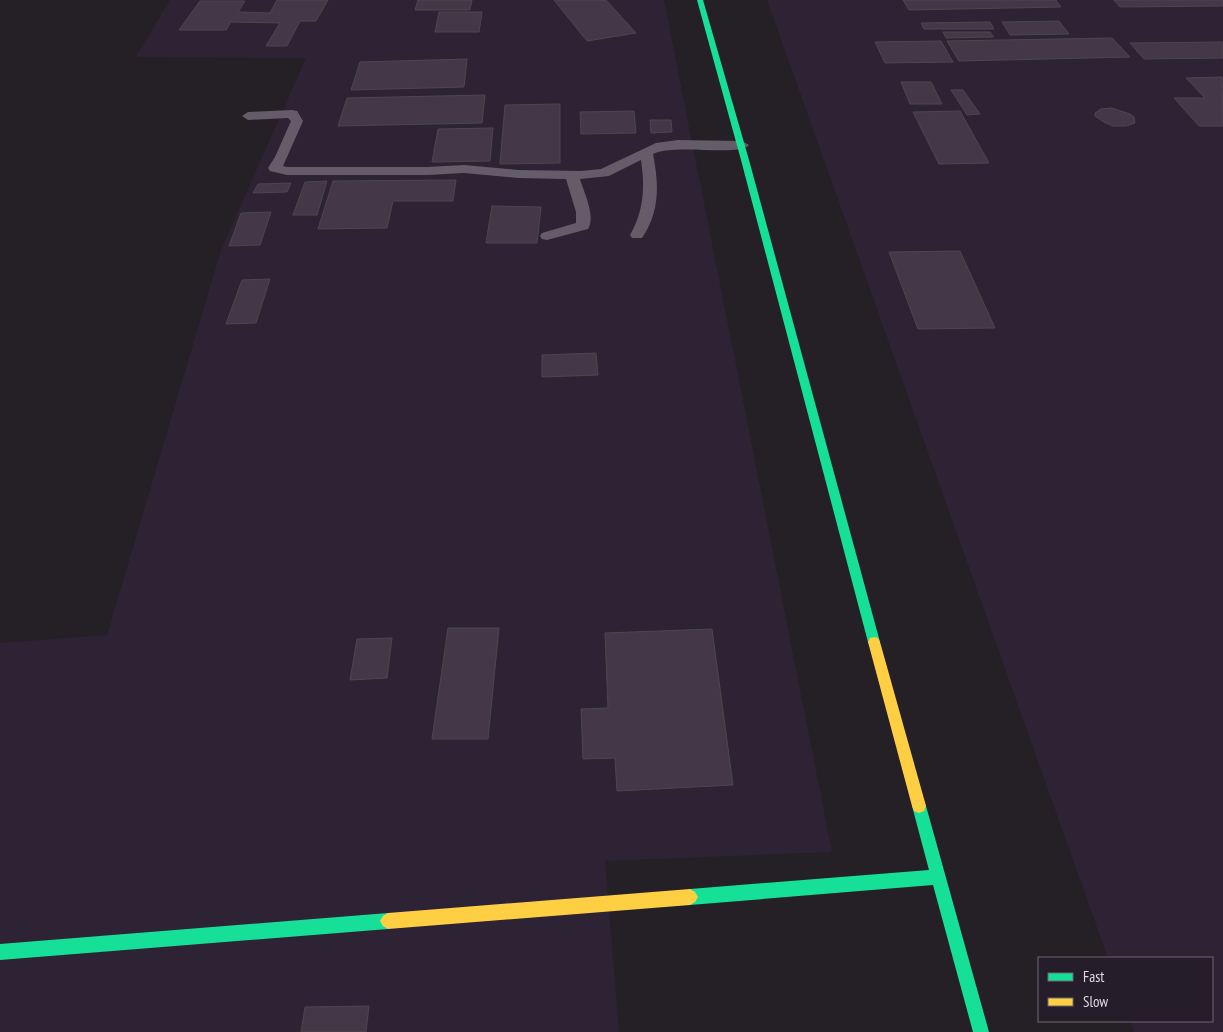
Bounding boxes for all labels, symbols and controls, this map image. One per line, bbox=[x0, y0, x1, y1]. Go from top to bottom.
legend bbox=[1038, 957, 1213, 1022]
text: Fast bbox=[1083, 967, 1104, 986]
text: Slow bbox=[1083, 992, 1108, 1011]

